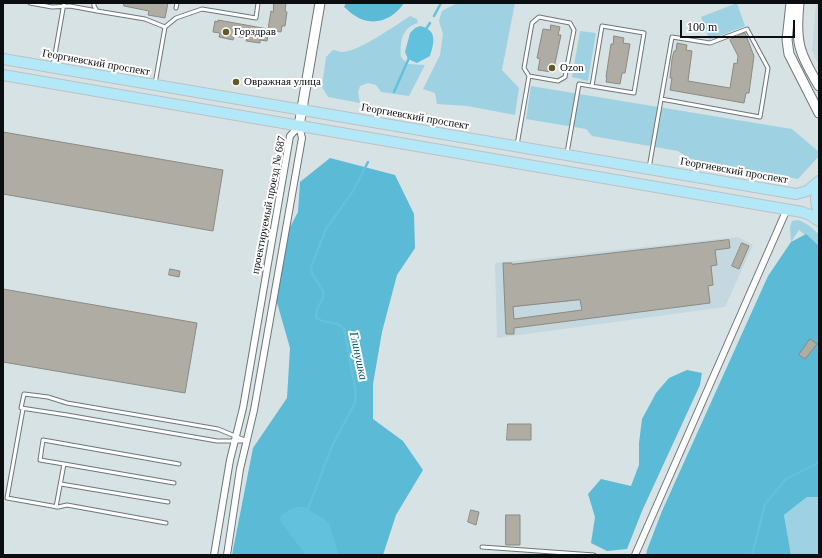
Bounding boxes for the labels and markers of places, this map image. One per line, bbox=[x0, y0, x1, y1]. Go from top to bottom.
place label: Горздрав bbox=[234, 25, 276, 39]
marker: Горздрав bbox=[221, 27, 231, 37]
place label: Ozon bbox=[560, 61, 584, 75]
marker: Ozon bbox=[547, 63, 557, 73]
place label: Овражная улица bbox=[244, 75, 321, 89]
marker: Овражная улица bbox=[231, 77, 241, 87]

